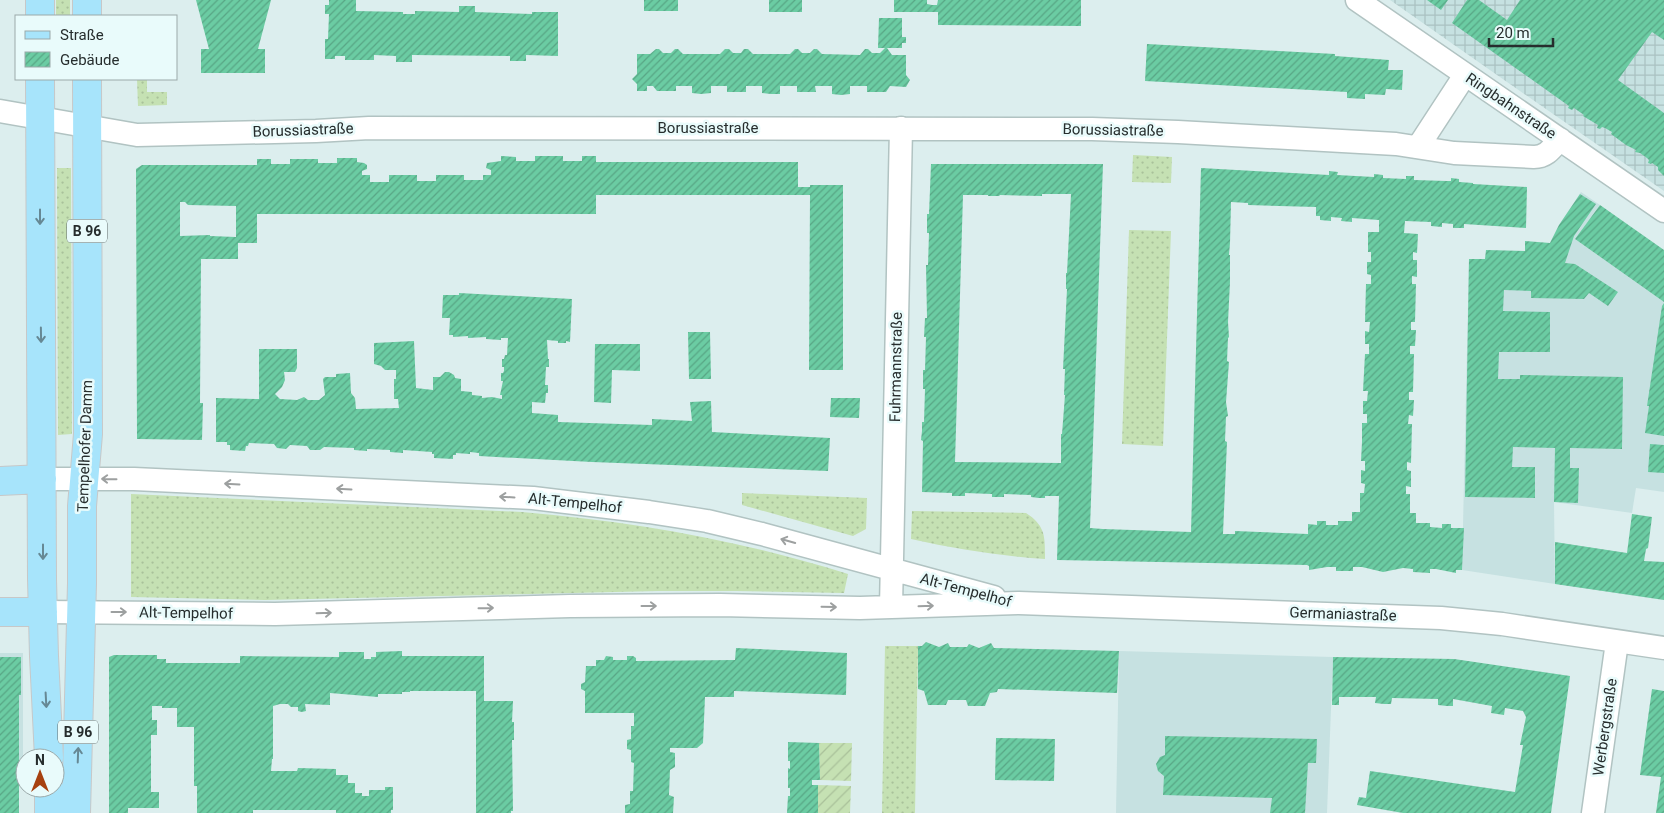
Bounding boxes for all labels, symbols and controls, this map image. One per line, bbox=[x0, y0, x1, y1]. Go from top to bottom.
legend bbox=[15, 15, 178, 80]
scale bar bbox=[1489, 15, 1553, 47]
text: 20 m bbox=[1496, 24, 1530, 42]
text: Straße bbox=[60, 26, 104, 44]
text: Gebäude bbox=[60, 51, 119, 69]
street label: Ringbahnstraße bbox=[1462, 69, 1560, 143]
street label: Borussiastraße bbox=[252, 119, 354, 141]
street label: Borussiastraße bbox=[657, 119, 759, 137]
street label: Borussiastraße bbox=[1062, 120, 1164, 140]
one-way arrow bbox=[35, 209, 45, 225]
road number: B 96 bbox=[67, 220, 107, 242]
street label: Fuhrmannstraße bbox=[886, 312, 906, 422]
one-way arrow bbox=[36, 326, 46, 343]
street label: Tempelhofer Damm bbox=[74, 380, 96, 512]
one-way arrow bbox=[101, 474, 118, 484]
one-way arrow bbox=[224, 479, 240, 489]
one-way arrow bbox=[337, 485, 353, 494]
street label: Alt-Tempelhof bbox=[527, 489, 623, 517]
one-way arrow bbox=[499, 492, 515, 501]
one-way arrow bbox=[780, 536, 796, 545]
one-way arrow bbox=[38, 544, 48, 560]
street label: Alt-Tempelhof bbox=[918, 569, 1014, 611]
one-way arrow bbox=[641, 601, 657, 610]
one-way arrow bbox=[918, 601, 934, 611]
street label: Alt-Tempelhof bbox=[139, 603, 234, 623]
one-way arrow bbox=[821, 603, 837, 612]
street label: Germaniastraße bbox=[1289, 603, 1397, 625]
one-way arrow bbox=[478, 604, 494, 613]
one-way arrow bbox=[110, 607, 126, 617]
one-way arrow bbox=[316, 608, 332, 618]
street label: Werbergstraße bbox=[1589, 677, 1621, 777]
one-way arrow bbox=[42, 691, 51, 707]
road number: B 96 bbox=[58, 720, 98, 744]
one-way arrow bbox=[73, 747, 82, 763]
north arrow bbox=[15, 748, 65, 798]
text: N bbox=[35, 752, 45, 768]

